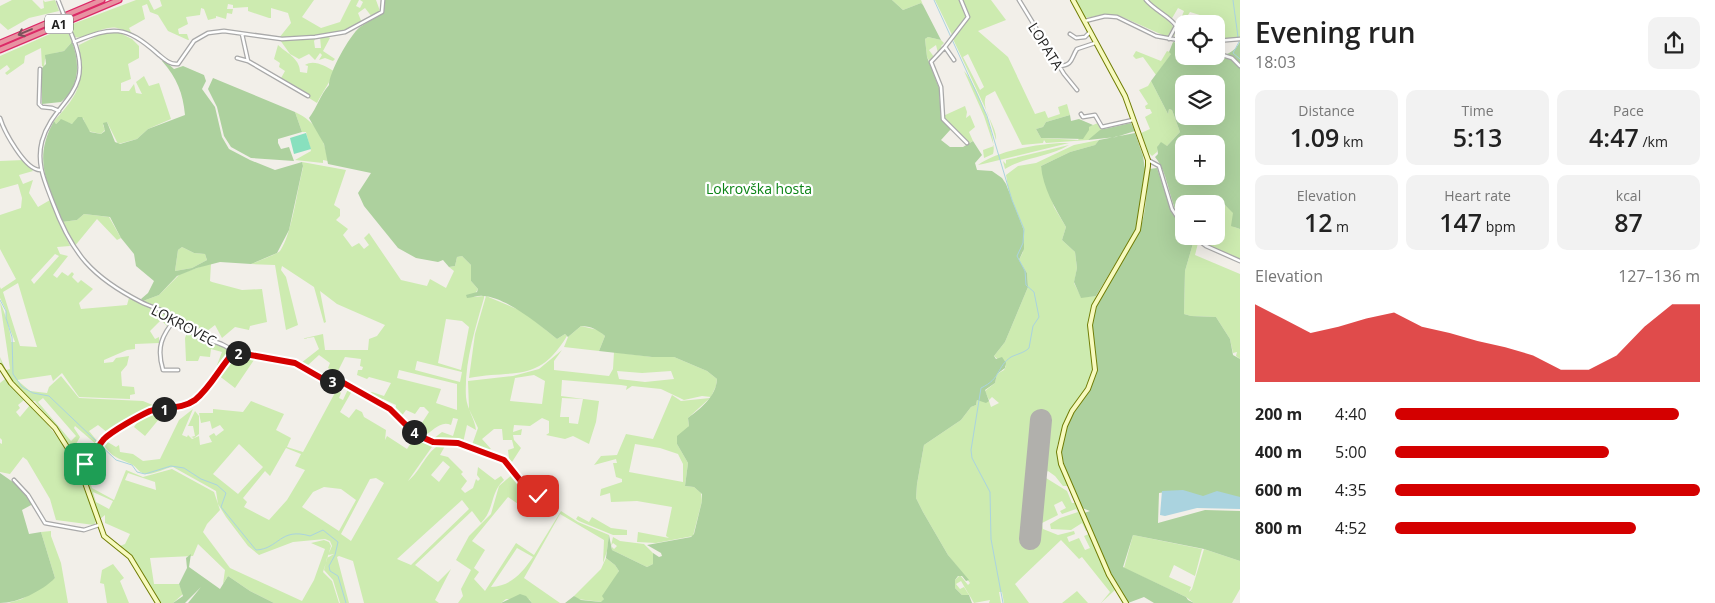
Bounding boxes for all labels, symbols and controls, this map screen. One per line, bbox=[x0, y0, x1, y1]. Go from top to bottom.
text: Evening run bbox=[1255, 13, 1416, 51]
road number: A1 bbox=[45, 14, 73, 34]
map controls bbox=[1175, 15, 1225, 245]
button: locate bbox=[1175, 15, 1225, 65]
button: share bbox=[1648, 17, 1700, 69]
street label: LOPATA bbox=[1024, 19, 1068, 73]
one-way arrow bbox=[18, 27, 33, 37]
text: 18:03 bbox=[1255, 51, 1296, 73]
button: layers bbox=[1175, 75, 1225, 125]
text: Distance bbox=[1298, 101, 1355, 120]
text: Time bbox=[1461, 101, 1494, 120]
text: Pace bbox=[1613, 101, 1644, 120]
text: 1.09 bbox=[1290, 120, 1339, 154]
text: 5:13 bbox=[1453, 120, 1502, 154]
text: 4:47 bbox=[1589, 120, 1639, 154]
text: km bbox=[1339, 132, 1363, 151]
text: /km bbox=[1639, 132, 1668, 151]
button: + bbox=[1175, 135, 1225, 185]
park label: Lokrovška hosta bbox=[706, 179, 812, 198]
text: Elevation bbox=[1297, 186, 1356, 205]
text: Heart rate bbox=[1444, 186, 1511, 205]
text: kcal bbox=[1616, 186, 1641, 205]
button: − bbox=[1175, 195, 1225, 245]
text: 12 bbox=[1304, 205, 1332, 239]
text: 147 bbox=[1439, 205, 1482, 239]
text: 87 bbox=[1614, 205, 1643, 239]
text: m bbox=[1332, 217, 1349, 236]
text: bpm bbox=[1482, 217, 1516, 236]
text: Elevation bbox=[1255, 265, 1323, 287]
text: 127–136 m bbox=[1618, 265, 1700, 287]
street label: LOKROVEC bbox=[148, 300, 220, 350]
pin: 2 bbox=[226, 340, 250, 366]
text: 2 bbox=[234, 344, 243, 363]
pin: 3 bbox=[320, 368, 344, 394]
text: 3 bbox=[328, 372, 337, 391]
pin: 1 bbox=[152, 396, 176, 422]
text: 1 bbox=[160, 400, 169, 419]
text: 200 m bbox=[1255, 403, 1302, 425]
text: 4:40 bbox=[1335, 403, 1367, 425]
pin: 4 bbox=[402, 420, 426, 444]
text: 4 bbox=[410, 423, 419, 442]
text: 400 m bbox=[1255, 441, 1302, 463]
text: 5:00 bbox=[1335, 441, 1367, 463]
pin bbox=[64, 443, 106, 485]
icon: arrive bbox=[71, 450, 99, 478]
pin bbox=[517, 475, 559, 517]
text: 600 m bbox=[1255, 479, 1302, 501]
text: 4:35 bbox=[1335, 479, 1367, 501]
icon: check bbox=[524, 482, 552, 510]
text: 800 m bbox=[1255, 517, 1302, 539]
text: 4:52 bbox=[1335, 517, 1367, 539]

